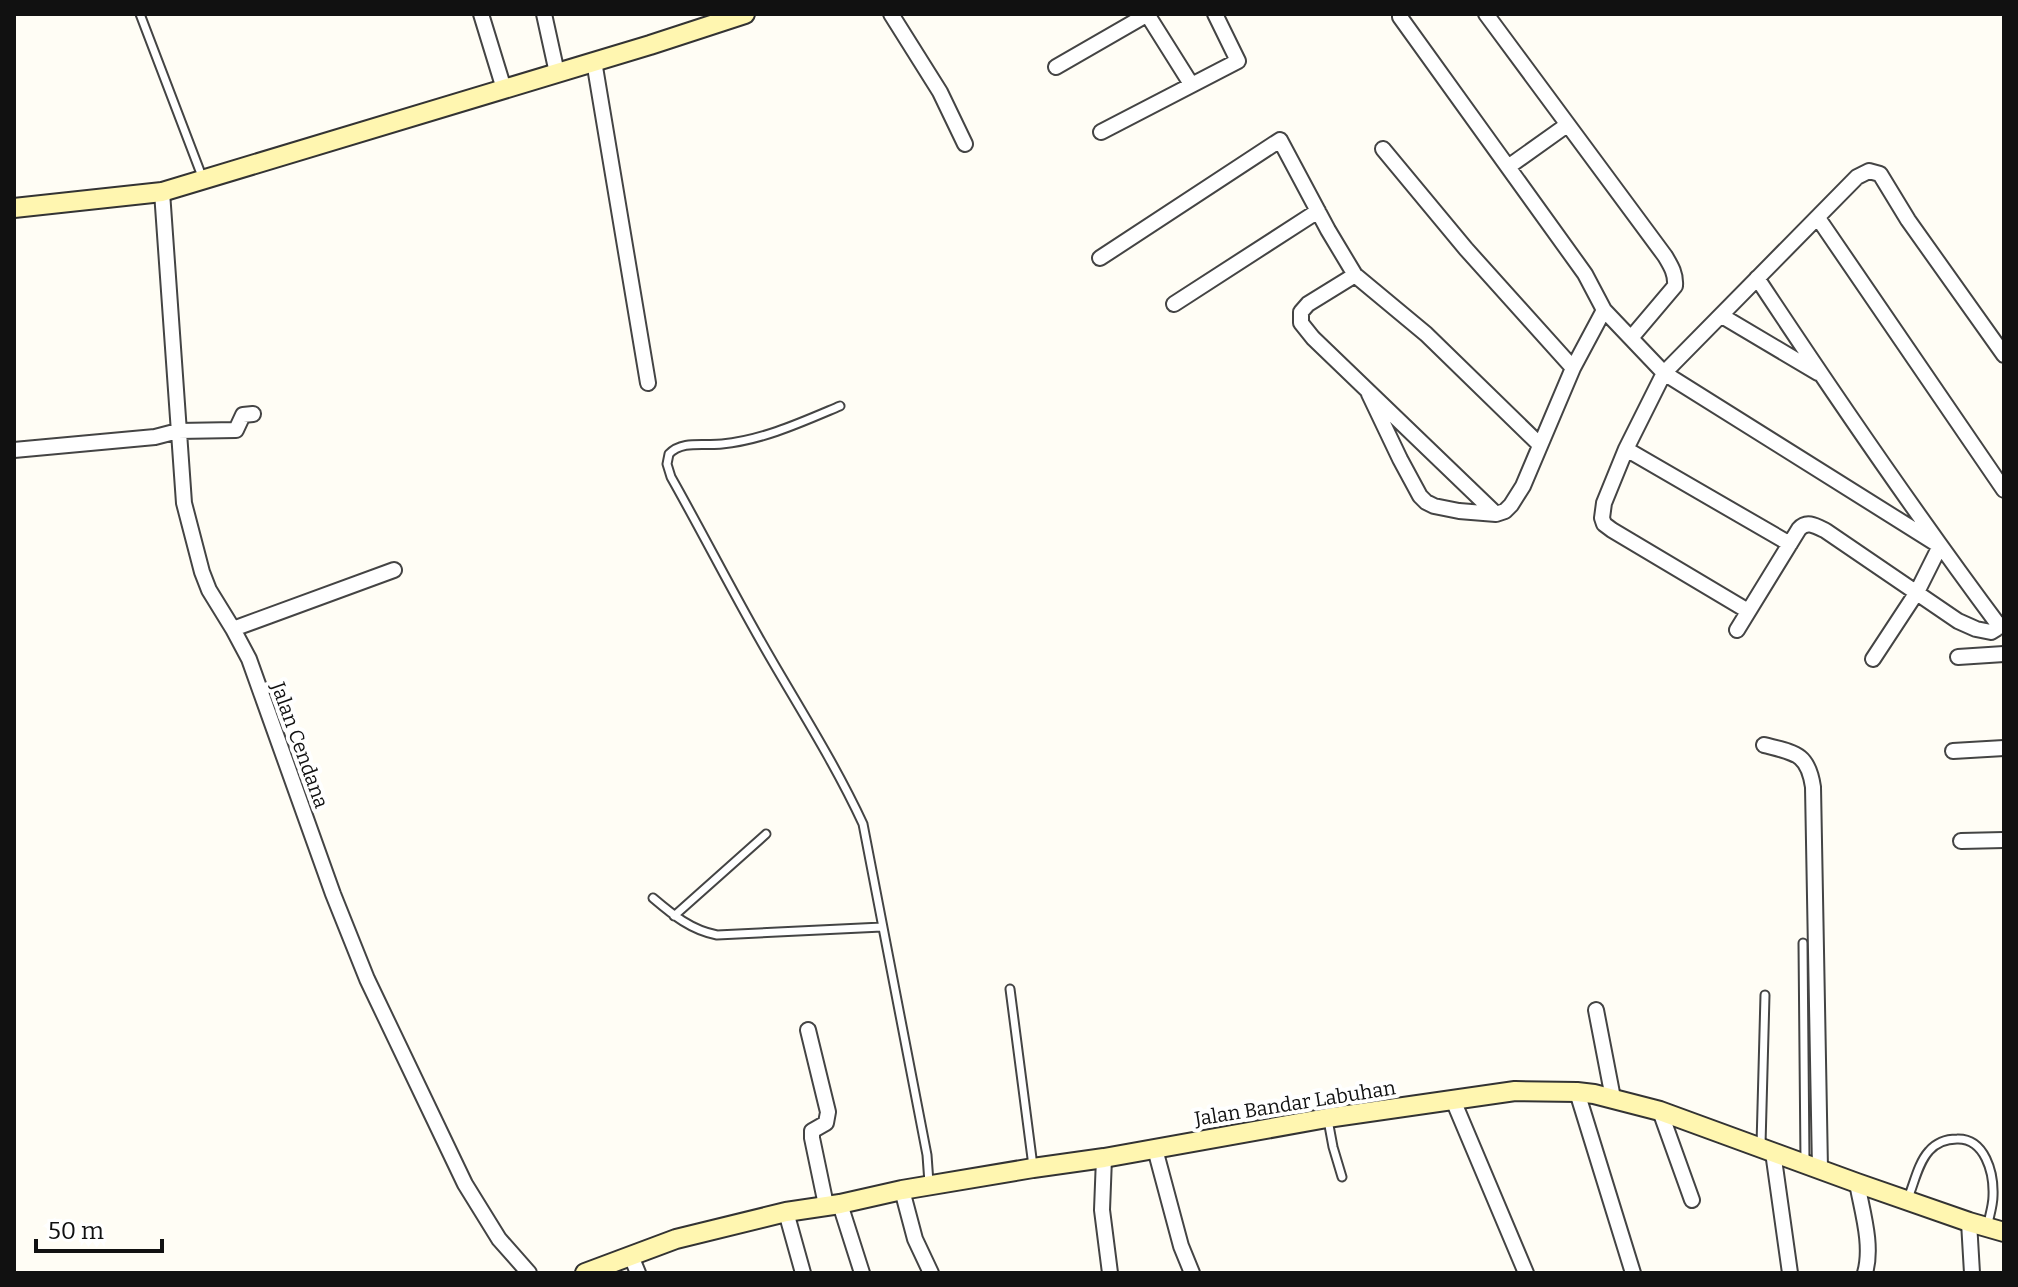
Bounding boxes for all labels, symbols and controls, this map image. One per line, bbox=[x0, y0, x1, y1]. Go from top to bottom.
street label: Jalan Cendana bbox=[266, 678, 334, 811]
street label: Jalan Bandar Labuhan bbox=[1192, 1075, 1398, 1131]
scale bar bbox=[36, 1203, 162, 1253]
text: 50 m bbox=[48, 1217, 104, 1245]

